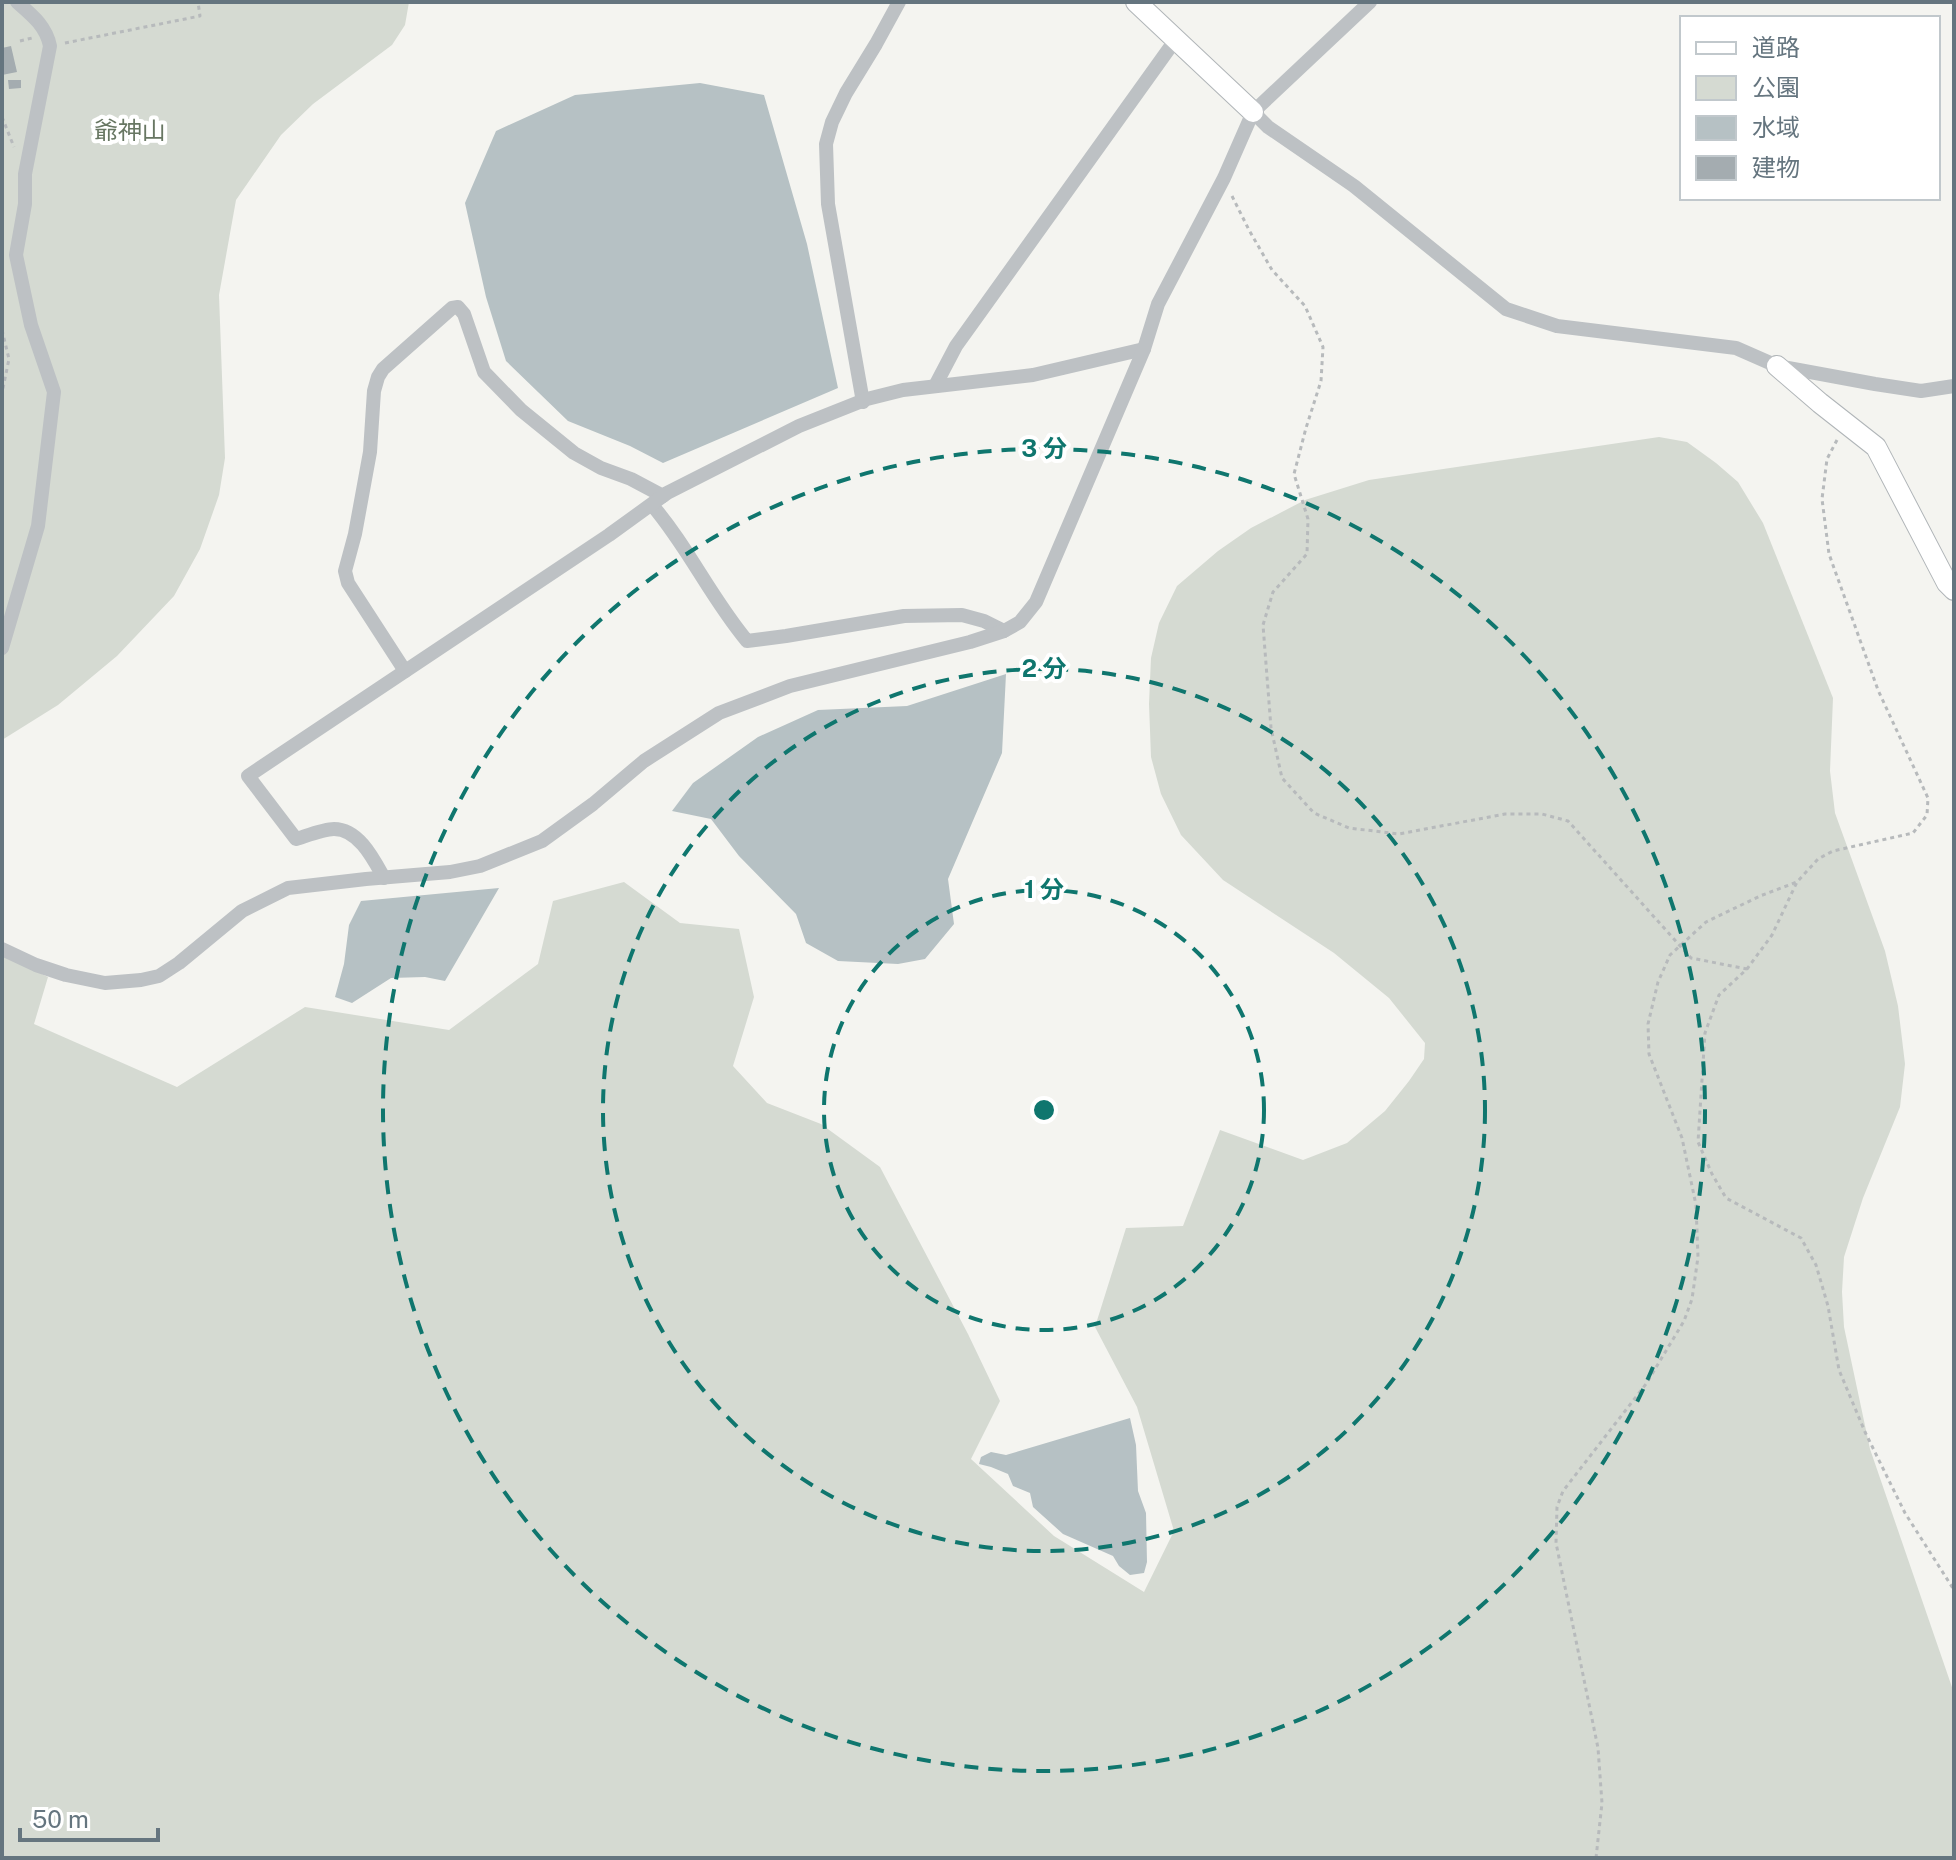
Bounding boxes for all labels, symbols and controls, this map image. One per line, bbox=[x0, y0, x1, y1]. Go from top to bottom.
legend bbox=[1680, 16, 1940, 200]
text: 道路 bbox=[1752, 33, 1800, 61]
text: 公園 bbox=[1752, 73, 1800, 101]
text: 水域 bbox=[1752, 113, 1800, 141]
park label: 爺神山 bbox=[94, 116, 166, 144]
text: 建物 bbox=[1752, 153, 1800, 181]
text: 3 分 bbox=[1021, 434, 1067, 462]
text: 2 分 bbox=[1022, 654, 1066, 682]
text: 1 分 bbox=[1024, 875, 1064, 903]
centre of rings bbox=[1030, 1096, 1058, 1124]
scale bar bbox=[20, 1792, 158, 1842]
text: 50 m bbox=[32, 1805, 89, 1833]

